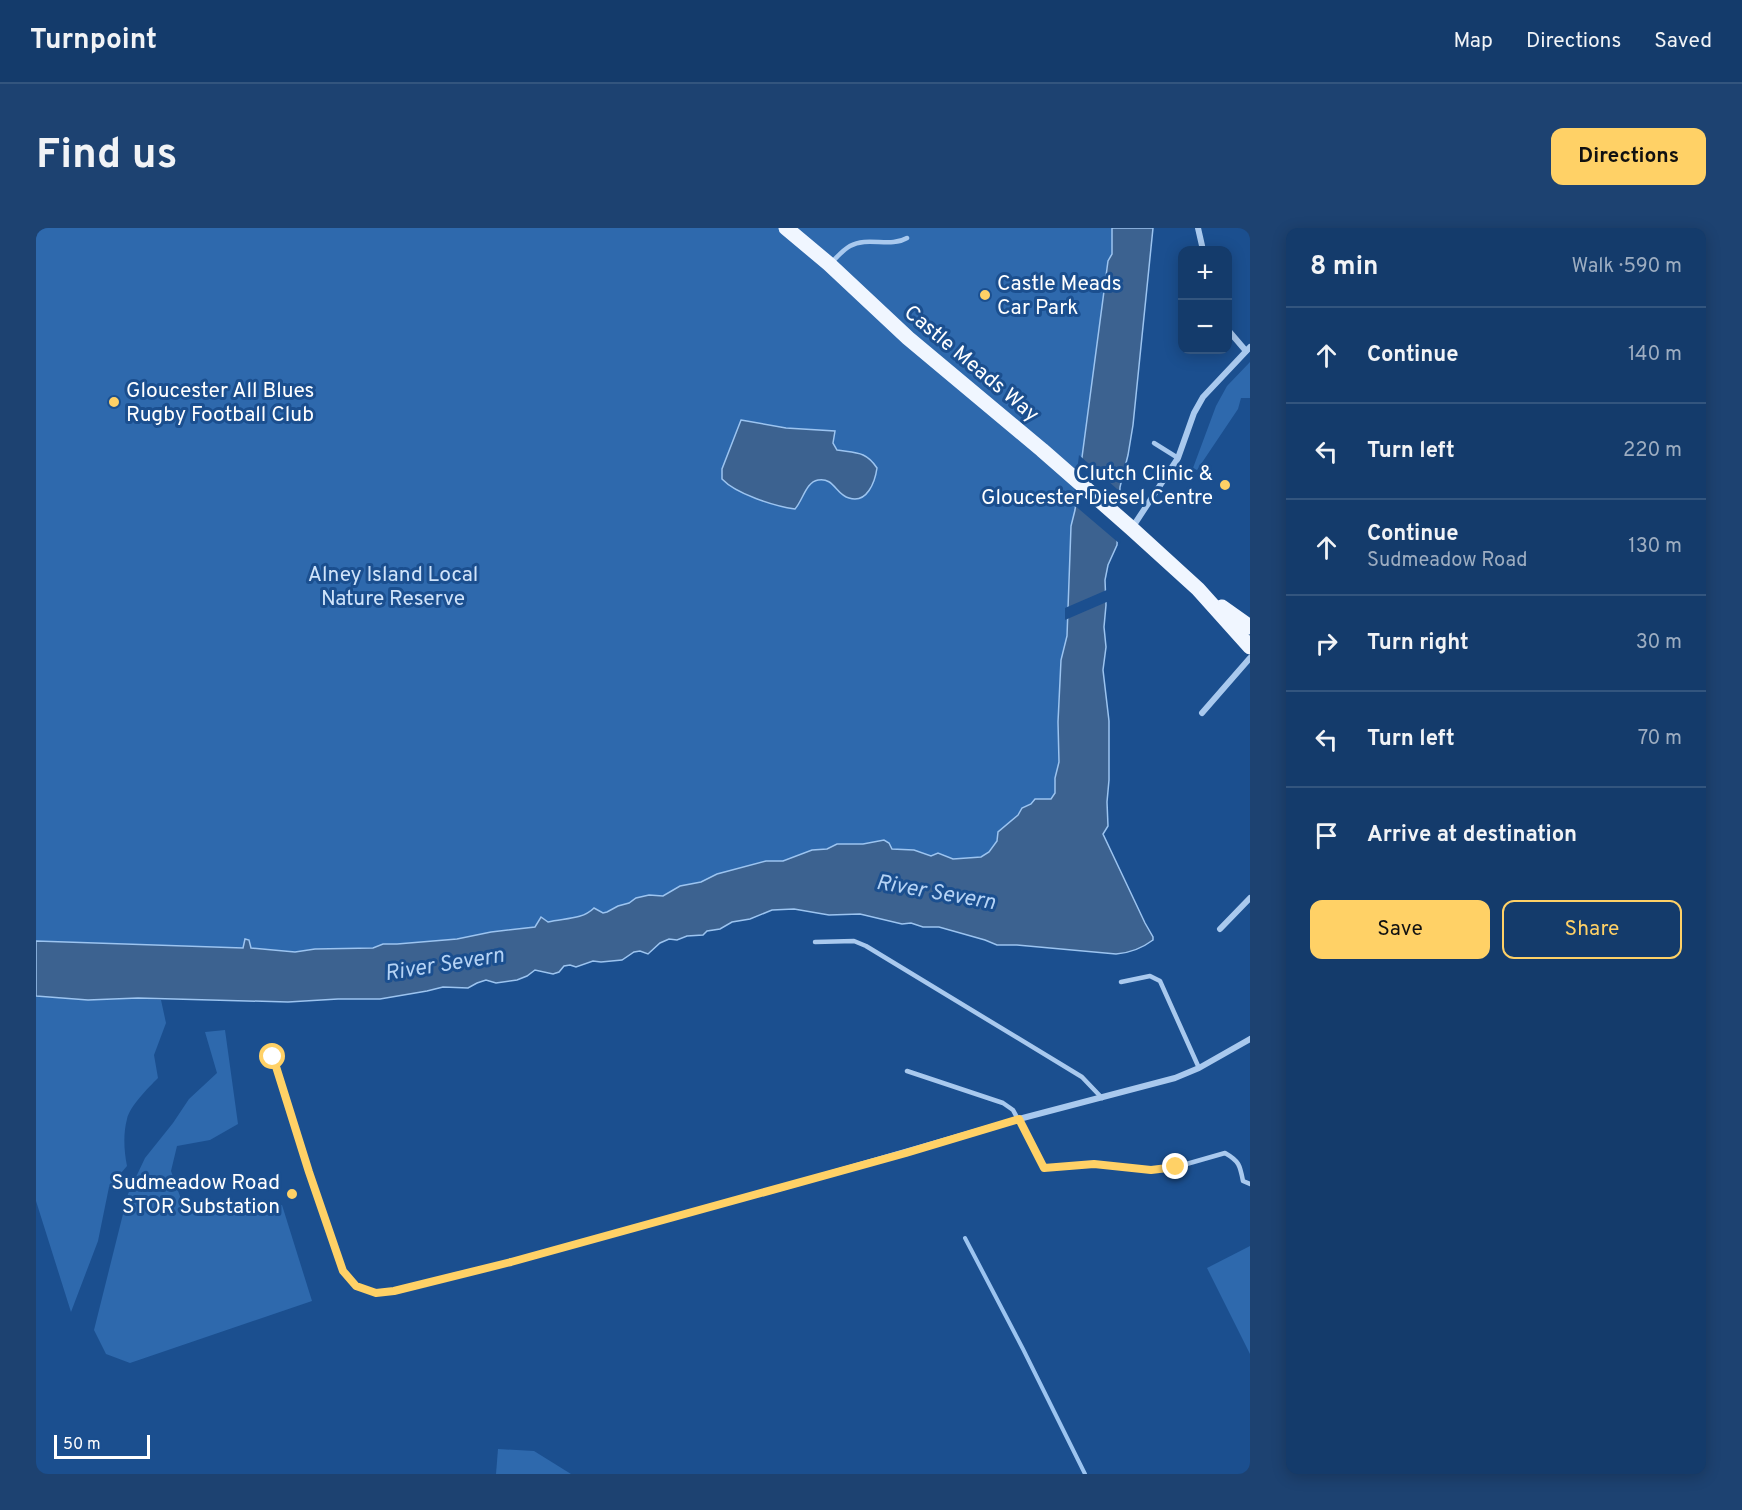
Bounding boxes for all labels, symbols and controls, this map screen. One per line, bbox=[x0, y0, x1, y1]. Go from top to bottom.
text: Turnpoint bbox=[30, 23, 157, 59]
text: Map bbox=[1453, 28, 1493, 55]
text: Directions bbox=[1526, 28, 1621, 55]
text: Saved bbox=[1654, 28, 1712, 55]
button: Directions bbox=[1551, 128, 1706, 185]
text: Find us bbox=[36, 130, 177, 183]
map controls bbox=[1178, 246, 1232, 354]
button: + bbox=[1178, 246, 1232, 300]
text: 8 min bbox=[1310, 251, 1378, 284]
text: Walk · 590 m bbox=[1571, 254, 1682, 280]
place label: Castle Meads Car Park bbox=[997, 271, 1122, 322]
marker: Castle Meads Car Park bbox=[978, 288, 992, 302]
street label: Castle Meads Way bbox=[898, 300, 1044, 429]
button: − bbox=[1178, 300, 1232, 354]
icon: ahead bbox=[1310, 339, 1343, 372]
text: Continue bbox=[1367, 342, 1458, 369]
text: 140 m bbox=[1628, 342, 1682, 368]
place label: Gloucester All Blues Rugby Football Club bbox=[126, 378, 314, 429]
marker: Gloucester All Blues Rugby Football Club bbox=[107, 395, 121, 409]
icon: left bbox=[1310, 435, 1343, 468]
text: Turn left bbox=[1367, 438, 1455, 465]
text: 220 m bbox=[1623, 438, 1682, 464]
place label: Clutch Clinic & Gloucester Diesel Centre bbox=[981, 461, 1213, 512]
marker: Clutch Clinic & Gloucester Diesel Centre bbox=[1218, 478, 1232, 492]
text: Continue bbox=[1367, 521, 1458, 548]
icon: ahead bbox=[1310, 531, 1343, 564]
text: 130 m bbox=[1628, 534, 1682, 560]
text: Sudmeadow Road bbox=[1367, 548, 1528, 574]
park label: Alney Island Local Nature Reserve bbox=[308, 562, 478, 613]
icon: right bbox=[1310, 627, 1343, 660]
text: Turn right bbox=[1367, 630, 1469, 657]
text: 30 m bbox=[1636, 630, 1682, 656]
icon: left bbox=[1310, 723, 1343, 756]
text: Turn left bbox=[1367, 726, 1455, 753]
text: 70 m bbox=[1638, 726, 1682, 752]
icon: arrive bbox=[1310, 819, 1343, 852]
text: Arrive at destination bbox=[1367, 822, 1577, 849]
water label: River Severn bbox=[874, 870, 997, 917]
button: Save bbox=[1310, 900, 1490, 959]
button: Share bbox=[1502, 900, 1682, 959]
water label: River Severn bbox=[383, 943, 506, 988]
route start bbox=[259, 1043, 285, 1069]
route end bbox=[1162, 1153, 1188, 1179]
place label: Sudmeadow Road STOR Substation bbox=[111, 1170, 280, 1221]
marker: Sudmeadow Road STOR Substation bbox=[285, 1187, 299, 1201]
scale bar bbox=[54, 1432, 150, 1460]
text: 50 m bbox=[63, 1435, 101, 1455]

